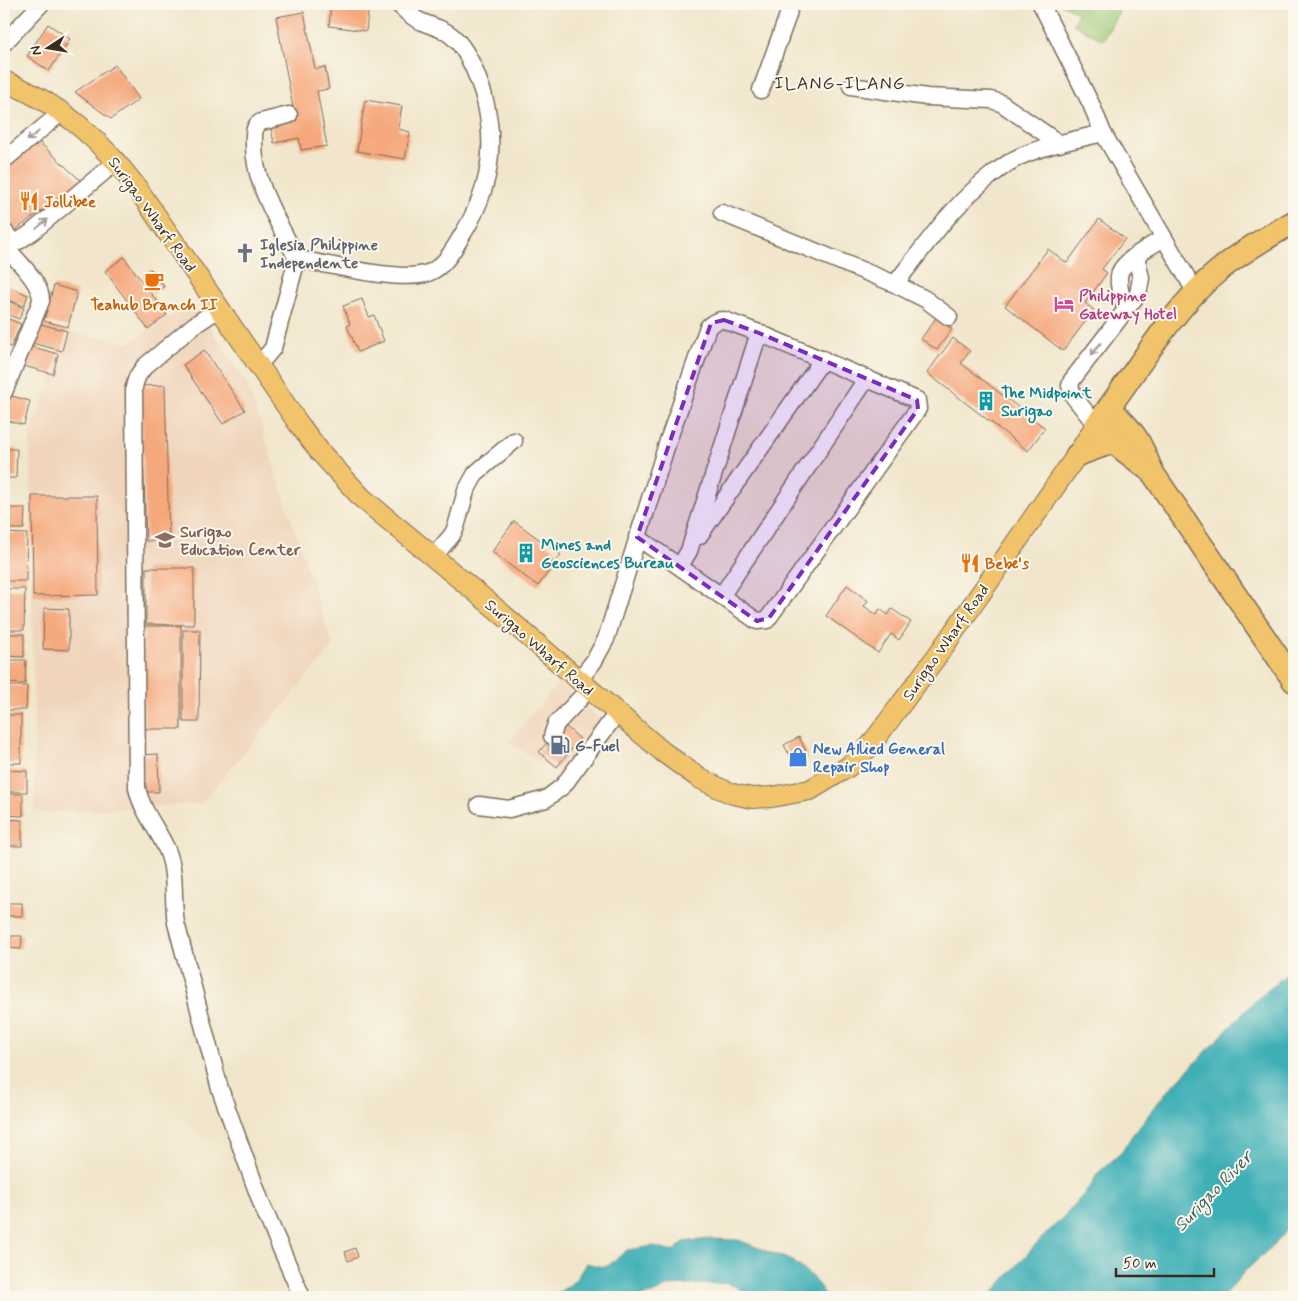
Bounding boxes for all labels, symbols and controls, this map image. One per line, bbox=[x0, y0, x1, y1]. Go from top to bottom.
north arrow bbox=[22, 22, 72, 72]
text: N bbox=[26, 44, 46, 57]
district label: ILANG-ILANG bbox=[774, 72, 906, 96]
one-way arrow bbox=[27, 130, 40, 141]
street label: Surigao Wharf Road bbox=[102, 153, 201, 277]
restaurant icon: Jollibee bbox=[18, 190, 40, 212]
place label: Jollibee bbox=[44, 192, 96, 213]
one-way arrow bbox=[35, 219, 48, 230]
place label: Iglesia Philippine Independente bbox=[260, 235, 378, 274]
church icon: Iglesia Philippine Independente bbox=[234, 242, 256, 264]
cafe icon: Teahub Branch II bbox=[143, 270, 165, 292]
place label: Philippine Gateway Hotel bbox=[1079, 286, 1177, 325]
hotel icon: Philippine Gateway Hotel bbox=[1053, 293, 1075, 315]
place label: Teahub Branch II bbox=[90, 295, 219, 316]
one-way arrow bbox=[1091, 342, 1102, 355]
place label: The Midpoint Surigao bbox=[1001, 383, 1093, 424]
building icon: The Midpoint Surigao bbox=[975, 390, 997, 412]
place label: Surigao Education Center bbox=[180, 522, 301, 561]
school or university icon: Surigao Education Center bbox=[154, 529, 176, 551]
place label: Mines and Geosciences Bureau bbox=[541, 535, 674, 574]
building icon: Mines and Geosciences Bureau bbox=[515, 542, 537, 564]
restaurant icon: Bebe's bbox=[959, 552, 981, 574]
place label: Bebe's bbox=[985, 554, 1030, 575]
street label: Surigao Wharf Road bbox=[898, 580, 995, 706]
street label: Surigao Wharf Road bbox=[479, 595, 598, 702]
fuel station icon: G-Fuel bbox=[549, 734, 571, 756]
place label: G-Fuel bbox=[575, 736, 620, 757]
place label: New Allied General Repair Shop bbox=[813, 739, 945, 778]
shop icon: New Allied General Repair Shop bbox=[787, 746, 809, 768]
water label: Surigao River bbox=[1169, 1144, 1261, 1239]
scale bar bbox=[1116, 1246, 1213, 1278]
text: 50 m bbox=[1123, 1254, 1157, 1274]

